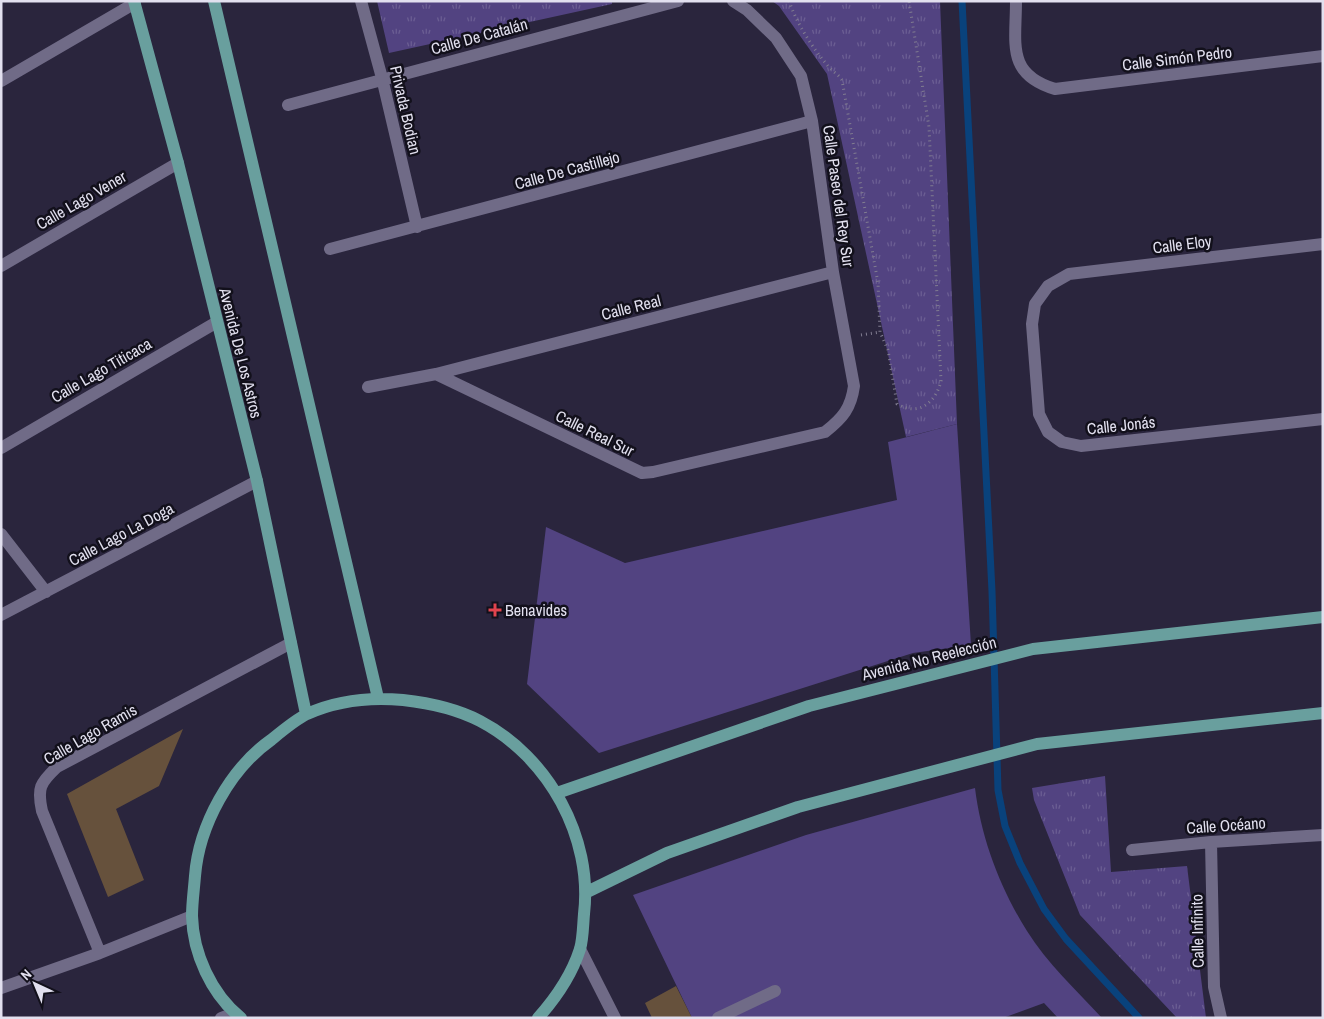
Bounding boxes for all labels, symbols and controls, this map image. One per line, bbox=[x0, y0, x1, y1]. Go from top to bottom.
street label: Calle De Catalán bbox=[428, 13, 530, 59]
street label: Calle Simón Pedro bbox=[1121, 40, 1233, 76]
street label: Privada Bodian bbox=[385, 63, 427, 157]
street label: Calle Paseo del Rey Sur bbox=[818, 124, 860, 269]
street label: Calle De Castillejo bbox=[512, 145, 622, 195]
street label: Calle Lago Vener bbox=[32, 165, 131, 235]
street label: Calle Eloy bbox=[1151, 229, 1213, 259]
street label: Avenida De Los Astros bbox=[214, 285, 268, 420]
street label: Calle Real bbox=[599, 289, 663, 325]
street label: Calle Lago Titicaca bbox=[47, 332, 156, 408]
street label: Calle Real Sur bbox=[552, 405, 638, 462]
street label: Calle Jonás bbox=[1086, 410, 1156, 440]
street label: Calle Lago La Doga bbox=[65, 497, 178, 571]
place label: Benavides bbox=[505, 599, 567, 621]
marker: Benavides bbox=[489, 604, 501, 616]
street label: Avenida No Reelección bbox=[859, 631, 998, 686]
street label: Calle Lago Ramis bbox=[39, 698, 141, 770]
street label: Calle Océano bbox=[1186, 811, 1266, 839]
street label: Calle Infinito bbox=[1185, 894, 1209, 968]
north arrow bbox=[10, 959, 60, 1009]
text: N bbox=[17, 965, 35, 984]

